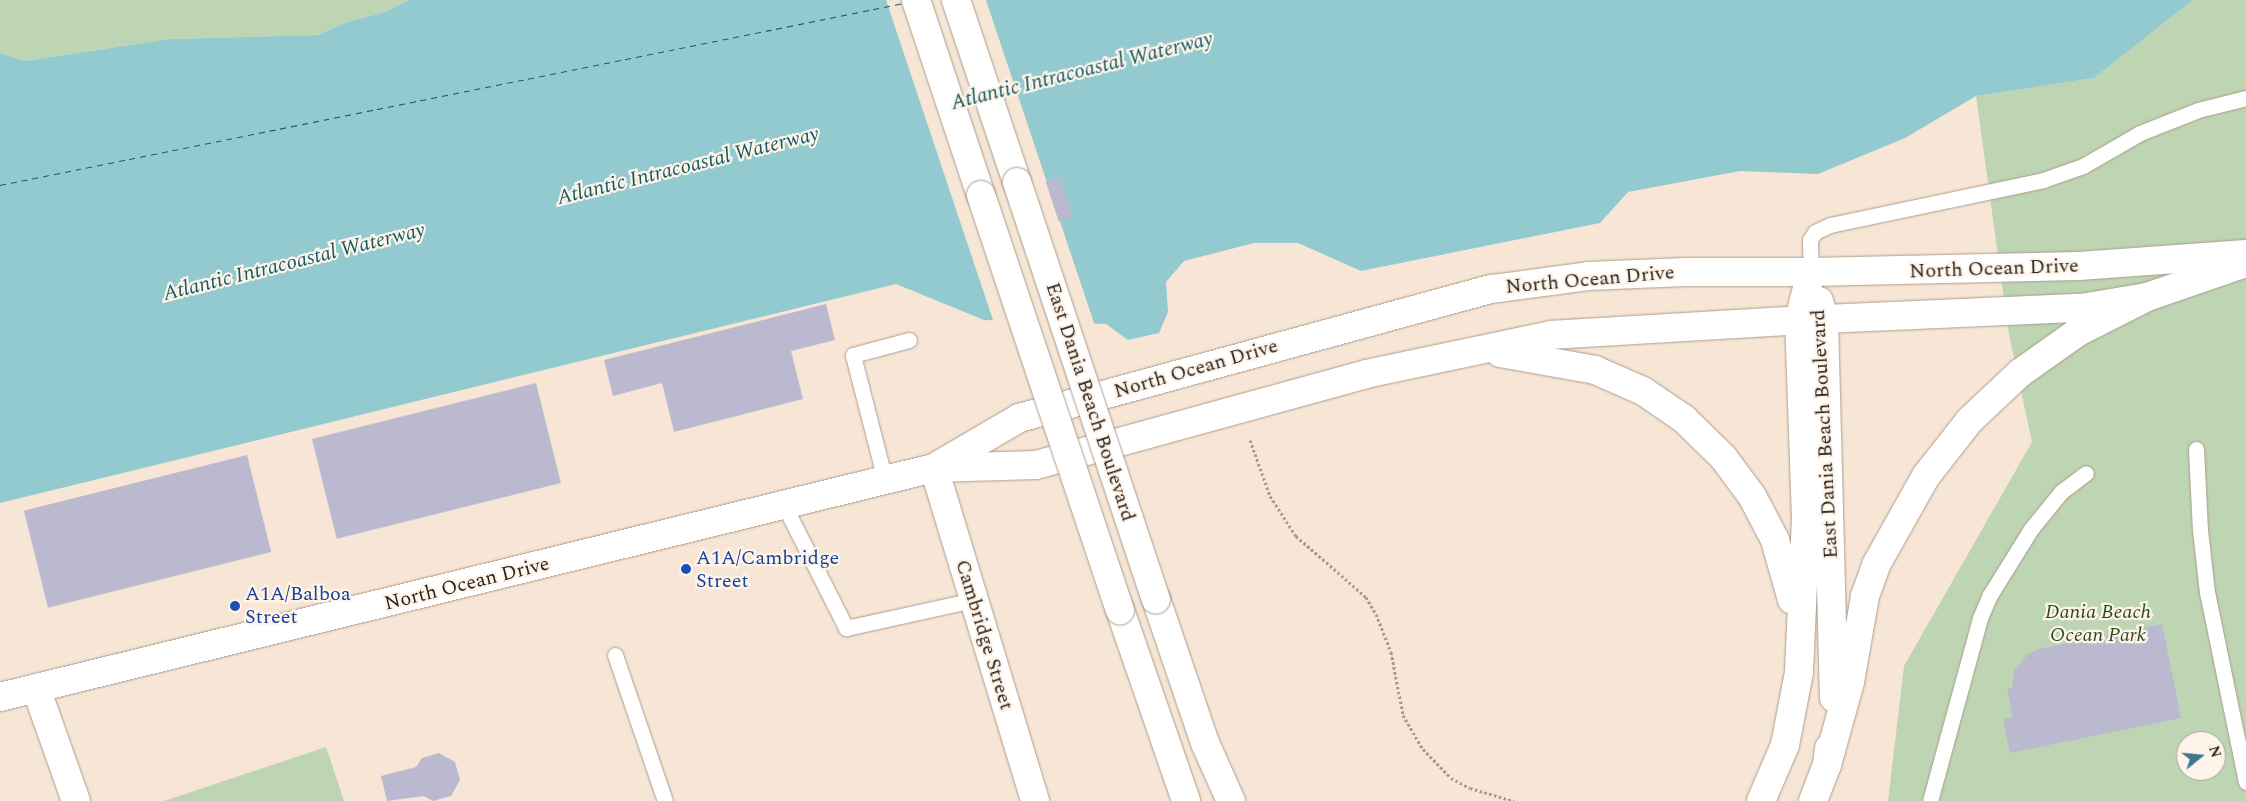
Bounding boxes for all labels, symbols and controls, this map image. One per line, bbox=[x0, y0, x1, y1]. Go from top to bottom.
water label: Atlantic Intracoastal Waterway bbox=[948, 26, 1216, 116]
water label: Atlantic Intracoastal Waterway bbox=[554, 121, 822, 211]
water label: Atlantic Intracoastal Waterway bbox=[160, 217, 428, 307]
street label: North Ocean Drive bbox=[1909, 254, 2079, 284]
street label: North Ocean Drive bbox=[1505, 261, 1675, 299]
street label: East Dania Beach Boulevard bbox=[1040, 280, 1140, 524]
street label: East Dania Beach Boulevard bbox=[1806, 309, 1844, 559]
street label: North Ocean Drive bbox=[1111, 334, 1281, 404]
place label: A1A/Cambridge Street bbox=[696, 546, 839, 593]
street label: North Ocean Drive bbox=[382, 552, 552, 616]
street label: Cambridge Street bbox=[950, 557, 1018, 713]
marker: A1A/Cambridge Street bbox=[680, 563, 692, 575]
place label: A1A/Balboa Street bbox=[245, 582, 351, 629]
marker: A1A/Balboa Street bbox=[229, 600, 241, 612]
park label: Dania Beach Ocean Park bbox=[2045, 600, 2151, 647]
north arrow bbox=[2176, 731, 2226, 781]
text: N bbox=[2203, 743, 2227, 760]

